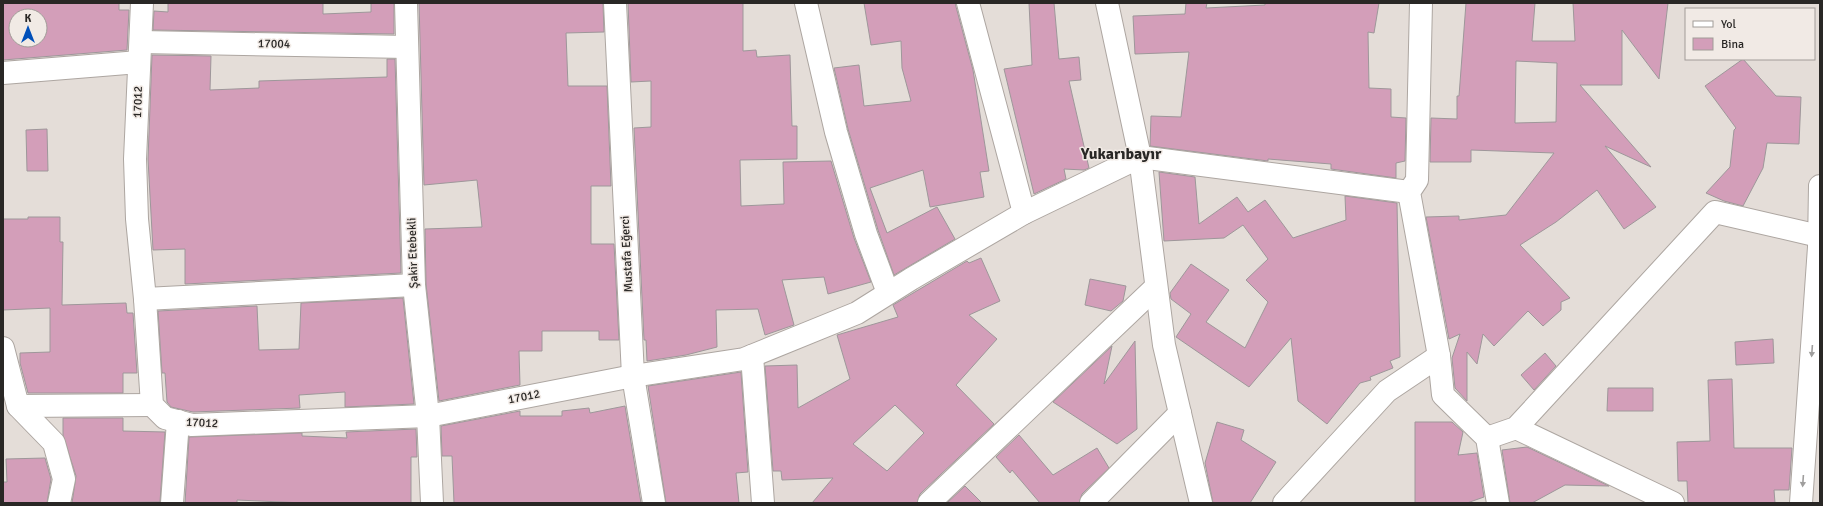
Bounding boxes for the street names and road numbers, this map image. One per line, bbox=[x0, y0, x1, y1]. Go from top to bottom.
street label: 17004 bbox=[258, 36, 291, 52]
street label: 17012 bbox=[130, 86, 146, 118]
street label: Mustafa Eğerci bbox=[618, 215, 636, 293]
street label: Şakir Etebekli bbox=[404, 217, 422, 289]
street label: 17012 bbox=[507, 387, 541, 407]
street label: 17012 bbox=[185, 415, 219, 431]

